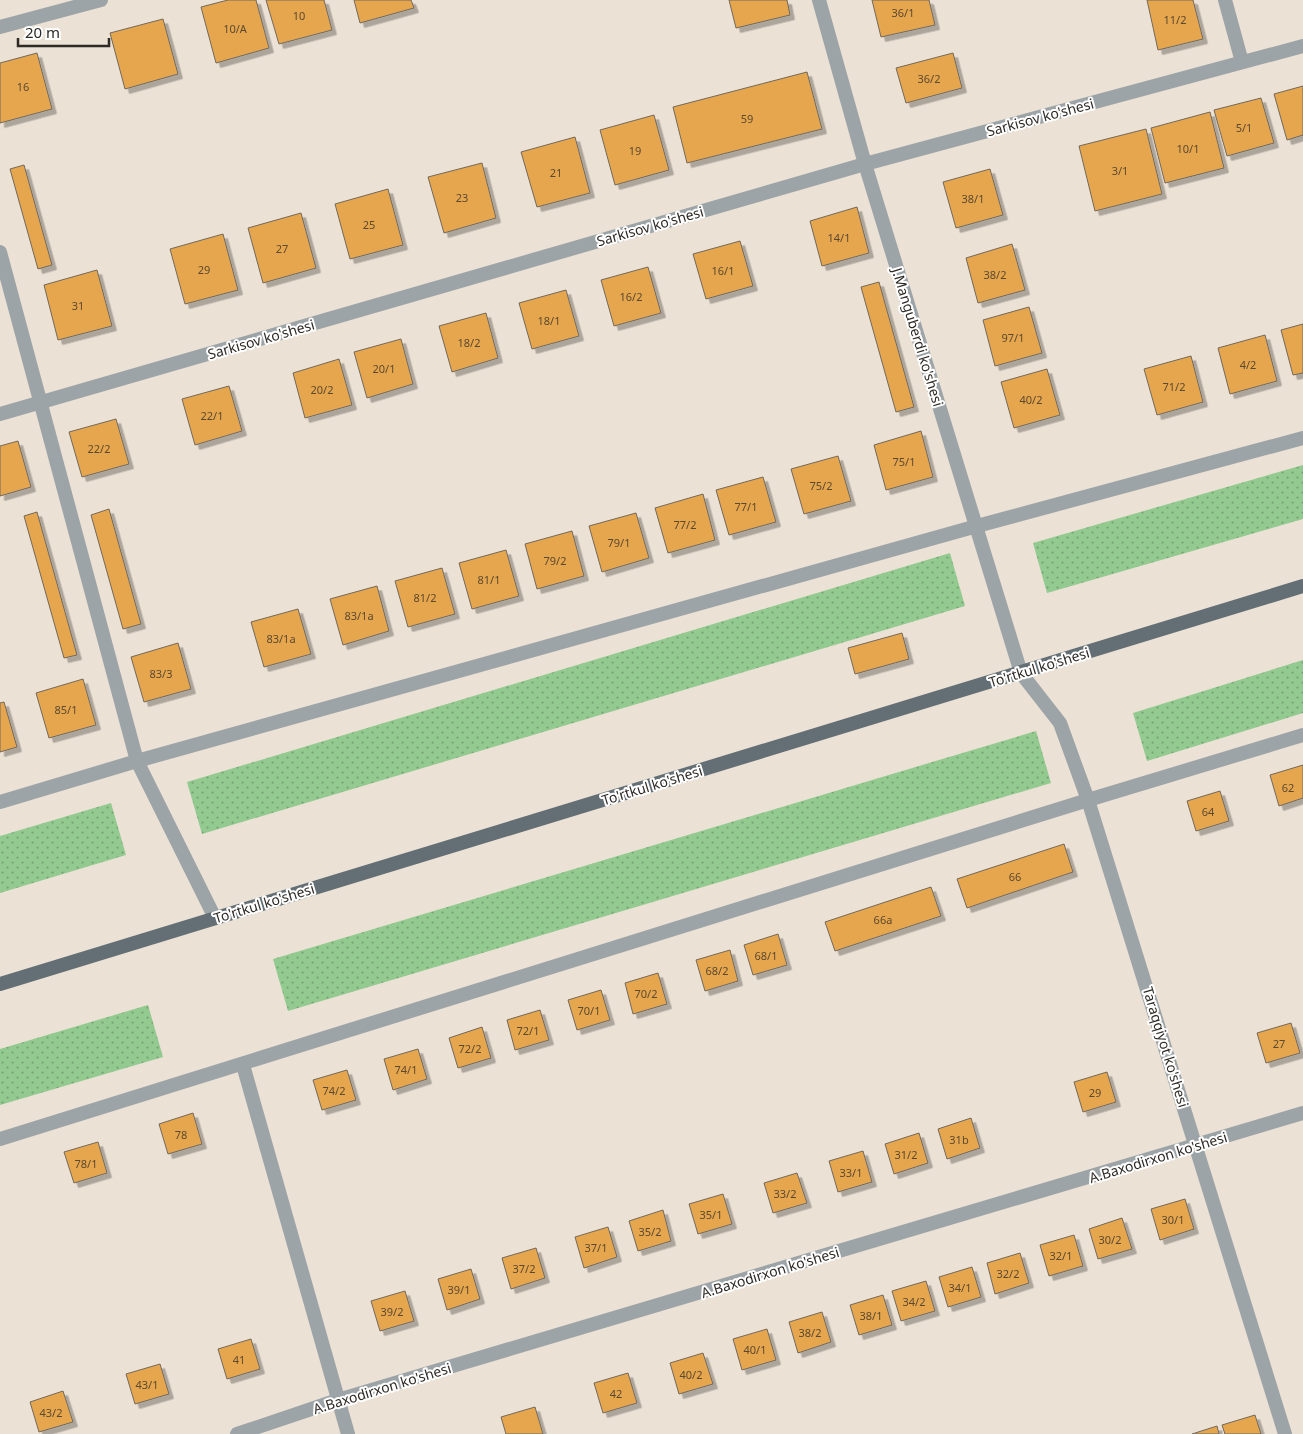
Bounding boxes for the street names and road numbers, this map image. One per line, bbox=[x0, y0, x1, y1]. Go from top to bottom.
street label: Sarkisov ko'shesi bbox=[984, 94, 1096, 140]
street label: Sarkisov ko'shesi bbox=[594, 202, 706, 250]
street label: J.Manguberdi ko'shesi bbox=[887, 263, 948, 409]
street label: Sarkisov ko'shesi bbox=[205, 315, 317, 363]
street label: To'rtkul ko'shesi bbox=[986, 643, 1092, 691]
street label: To'rtkul ko'shesi bbox=[599, 761, 705, 809]
street label: To'rtkul ko'shesi bbox=[211, 879, 317, 927]
street label: Taraqqiyot ko'shesi bbox=[1139, 984, 1193, 1110]
street label: A.Baxodirxon ko'shesi bbox=[1087, 1127, 1229, 1187]
street label: A.Baxodirxon ko'shesi bbox=[699, 1242, 841, 1302]
street label: A.Baxodirxon ko'shesi bbox=[311, 1358, 453, 1418]

